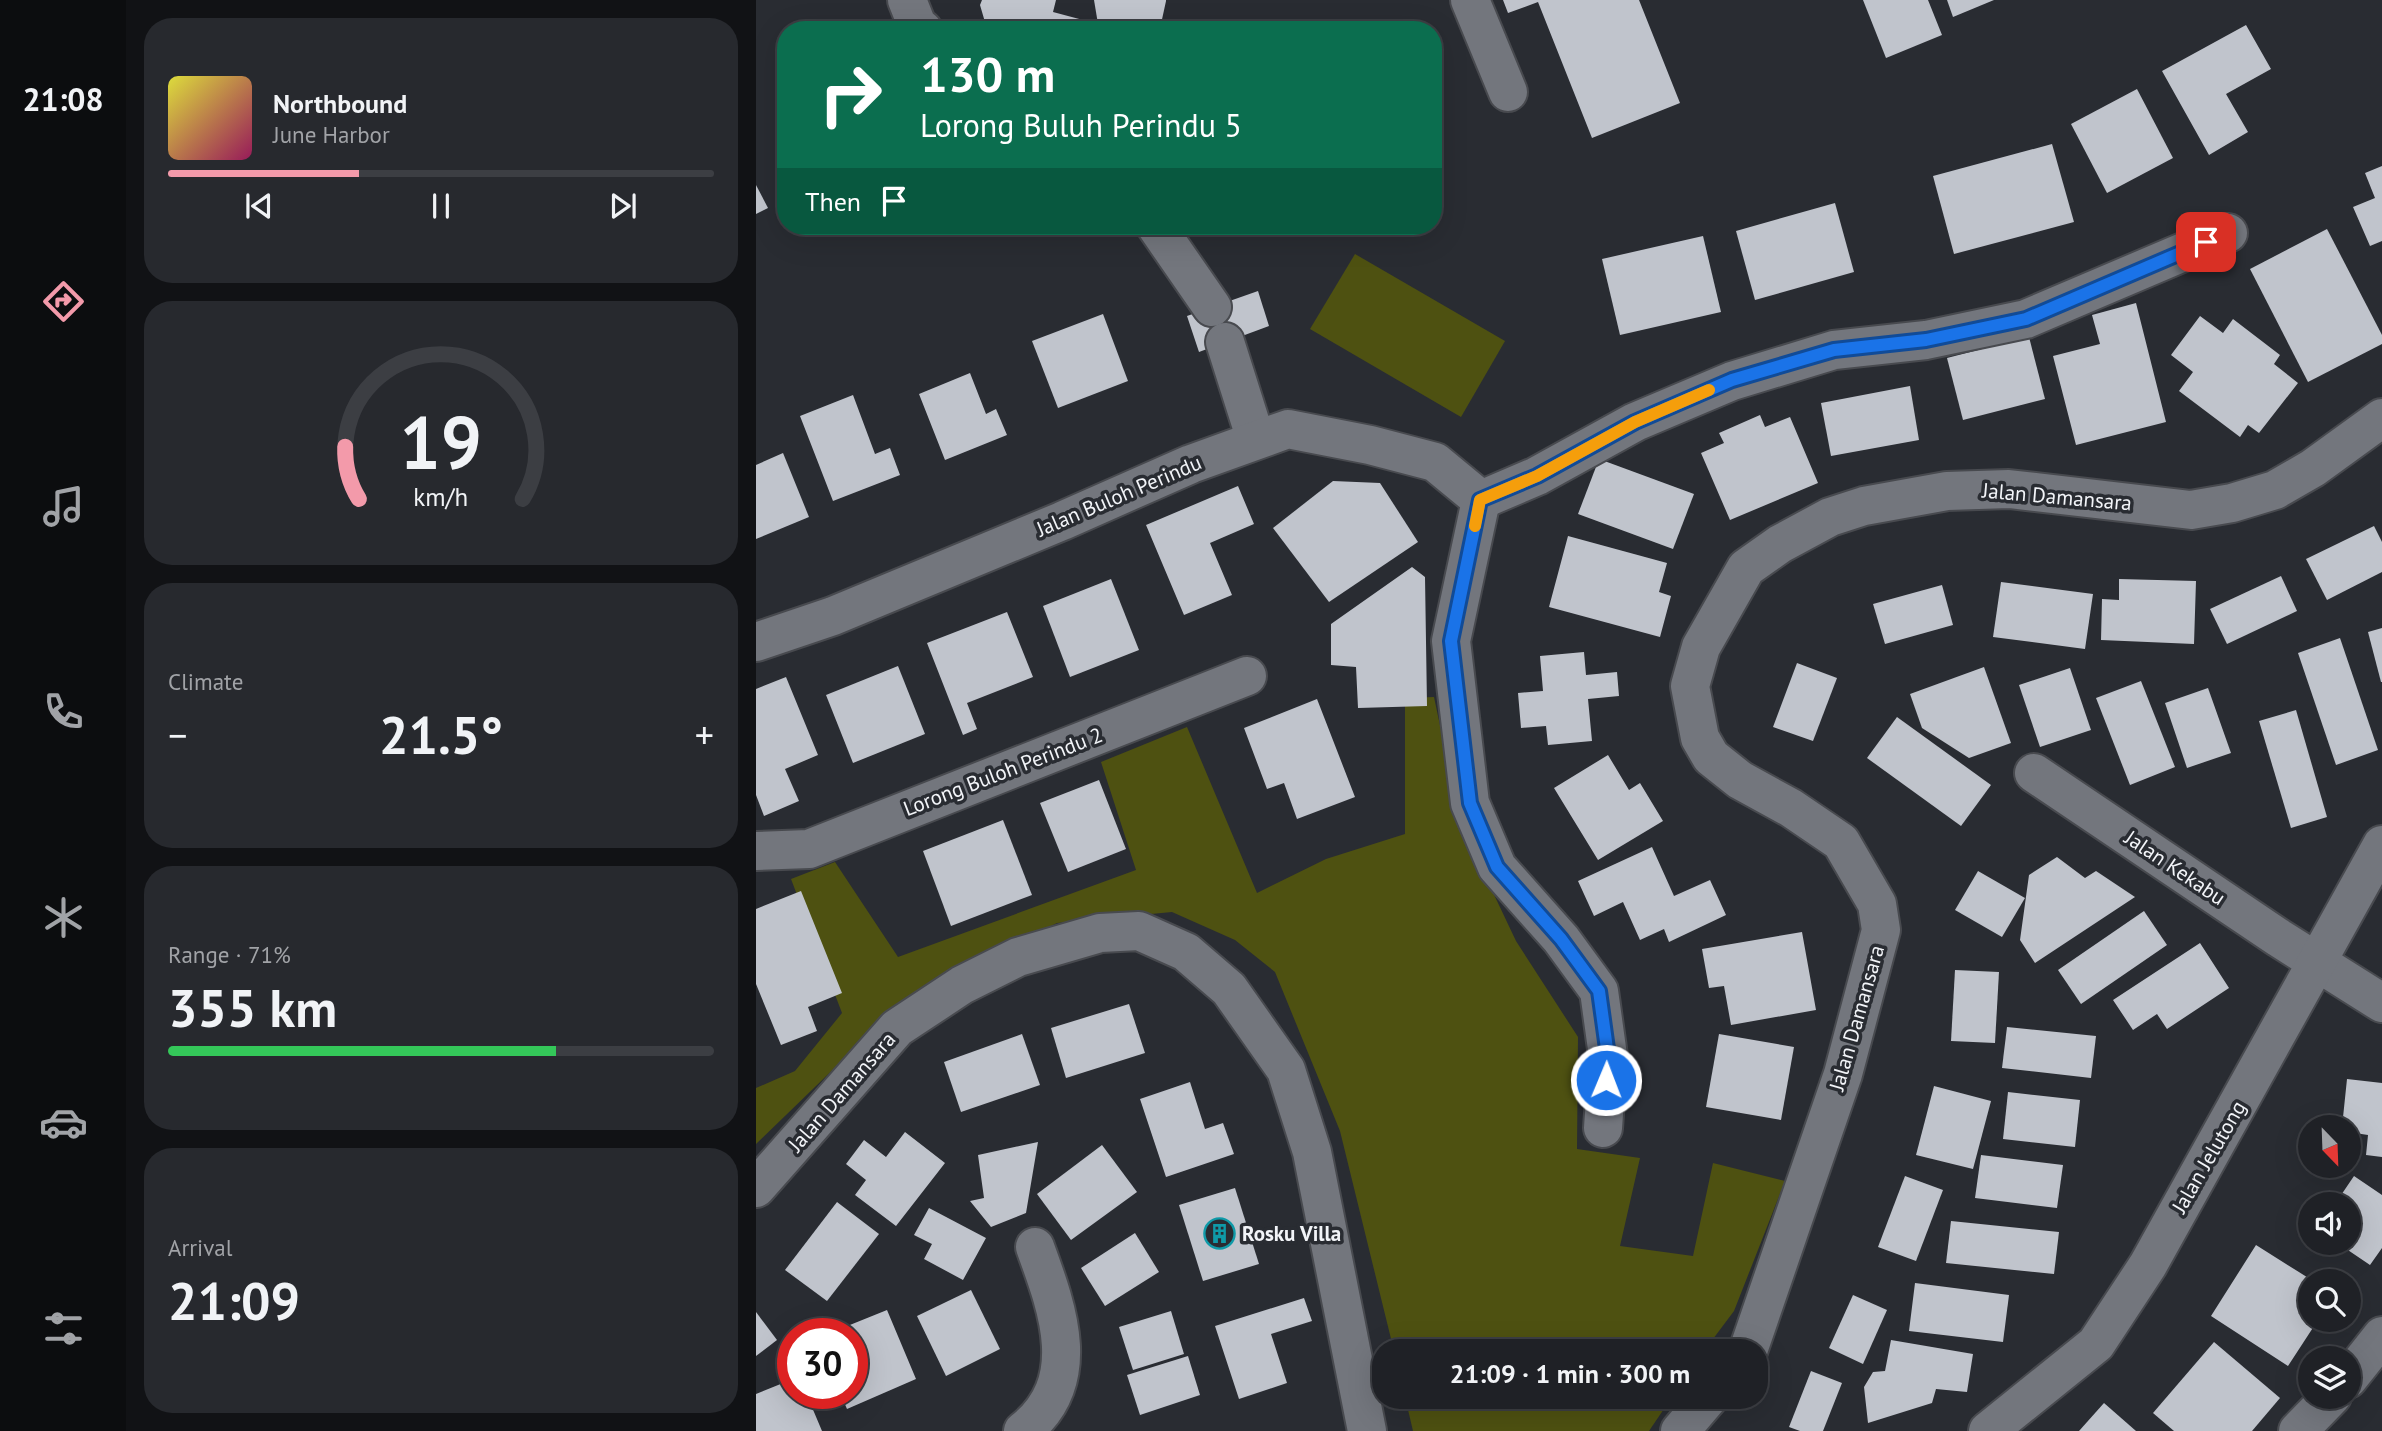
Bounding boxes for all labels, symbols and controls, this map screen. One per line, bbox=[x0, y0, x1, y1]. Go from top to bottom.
text: 130 m bbox=[920, 42, 1055, 106]
icon: right bbox=[805, 49, 896, 140]
text: 21:08 bbox=[22, 78, 104, 120]
text: Northbound bbox=[273, 87, 407, 120]
text: Lorong Buluh Perindu 5 bbox=[920, 104, 1242, 146]
text: June Harbor bbox=[273, 120, 390, 149]
icon: arrive bbox=[875, 182, 913, 220]
text: Then bbox=[805, 185, 861, 218]
icon: previous bbox=[240, 187, 278, 225]
icon: pause bbox=[422, 187, 460, 225]
icon: next bbox=[604, 187, 642, 225]
pin bbox=[2176, 212, 2236, 272]
icon: arrive bbox=[2187, 223, 2225, 261]
icon: directions bbox=[39, 277, 88, 326]
text: 19 bbox=[400, 395, 482, 489]
street label: Jalan Buloh Perindu bbox=[1031, 449, 1205, 543]
street label: Jalan Damansara bbox=[1980, 476, 2133, 516]
text: km/h bbox=[414, 481, 468, 513]
icon: music bbox=[39, 482, 88, 531]
text: Climate bbox=[168, 667, 243, 696]
icon: phone bbox=[39, 687, 88, 736]
text: 21.5° bbox=[379, 701, 503, 768]
text: − bbox=[168, 710, 187, 759]
text: + bbox=[695, 710, 714, 759]
street label: Lorong Buloh Perindu 2 bbox=[899, 721, 1106, 822]
street label: Jalan Kekabu bbox=[2119, 823, 2231, 911]
icon: climate bbox=[39, 893, 88, 942]
text: Range · 71% bbox=[168, 940, 291, 969]
street label: Jalan Damansara bbox=[1823, 942, 1890, 1095]
text: 355 km bbox=[168, 974, 337, 1041]
street label: Jalan Damansara bbox=[782, 1026, 901, 1158]
position arrow bbox=[1569, 1043, 1643, 1117]
street label: Jalan Jelutong bbox=[2165, 1096, 2252, 1219]
icon: car bbox=[39, 1098, 88, 1147]
north arrow bbox=[2298, 1115, 2361, 1178]
map controls bbox=[2298, 1115, 2361, 1409]
button: sound bbox=[2298, 1192, 2361, 1255]
building icon: Rosku Villa bbox=[1202, 1217, 1236, 1251]
place label: Rosku Villa bbox=[1242, 1220, 1341, 1247]
text: Arrival bbox=[168, 1233, 232, 1262]
text: 21:09 bbox=[168, 1267, 300, 1334]
button: search bbox=[2298, 1269, 2361, 1332]
icon: filters bbox=[39, 1304, 88, 1353]
speed limit sign: 30 bbox=[777, 1318, 868, 1409]
button: layers bbox=[2298, 1346, 2361, 1409]
text: 21:09 · 1 min · 300 m bbox=[1450, 1357, 1690, 1390]

